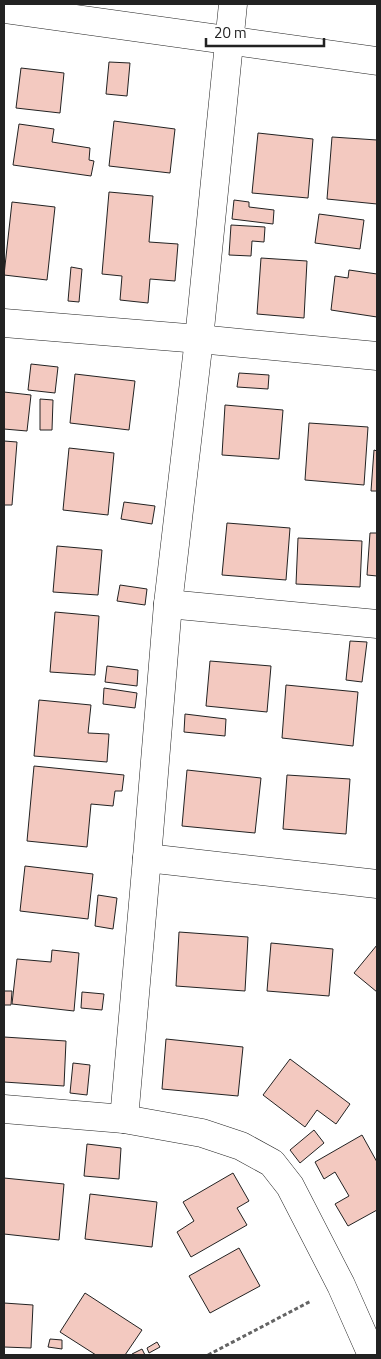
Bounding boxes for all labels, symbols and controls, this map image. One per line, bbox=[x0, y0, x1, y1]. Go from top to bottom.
scale bar bbox=[206, 15, 324, 47]
text: 20 m bbox=[214, 21, 247, 44]

